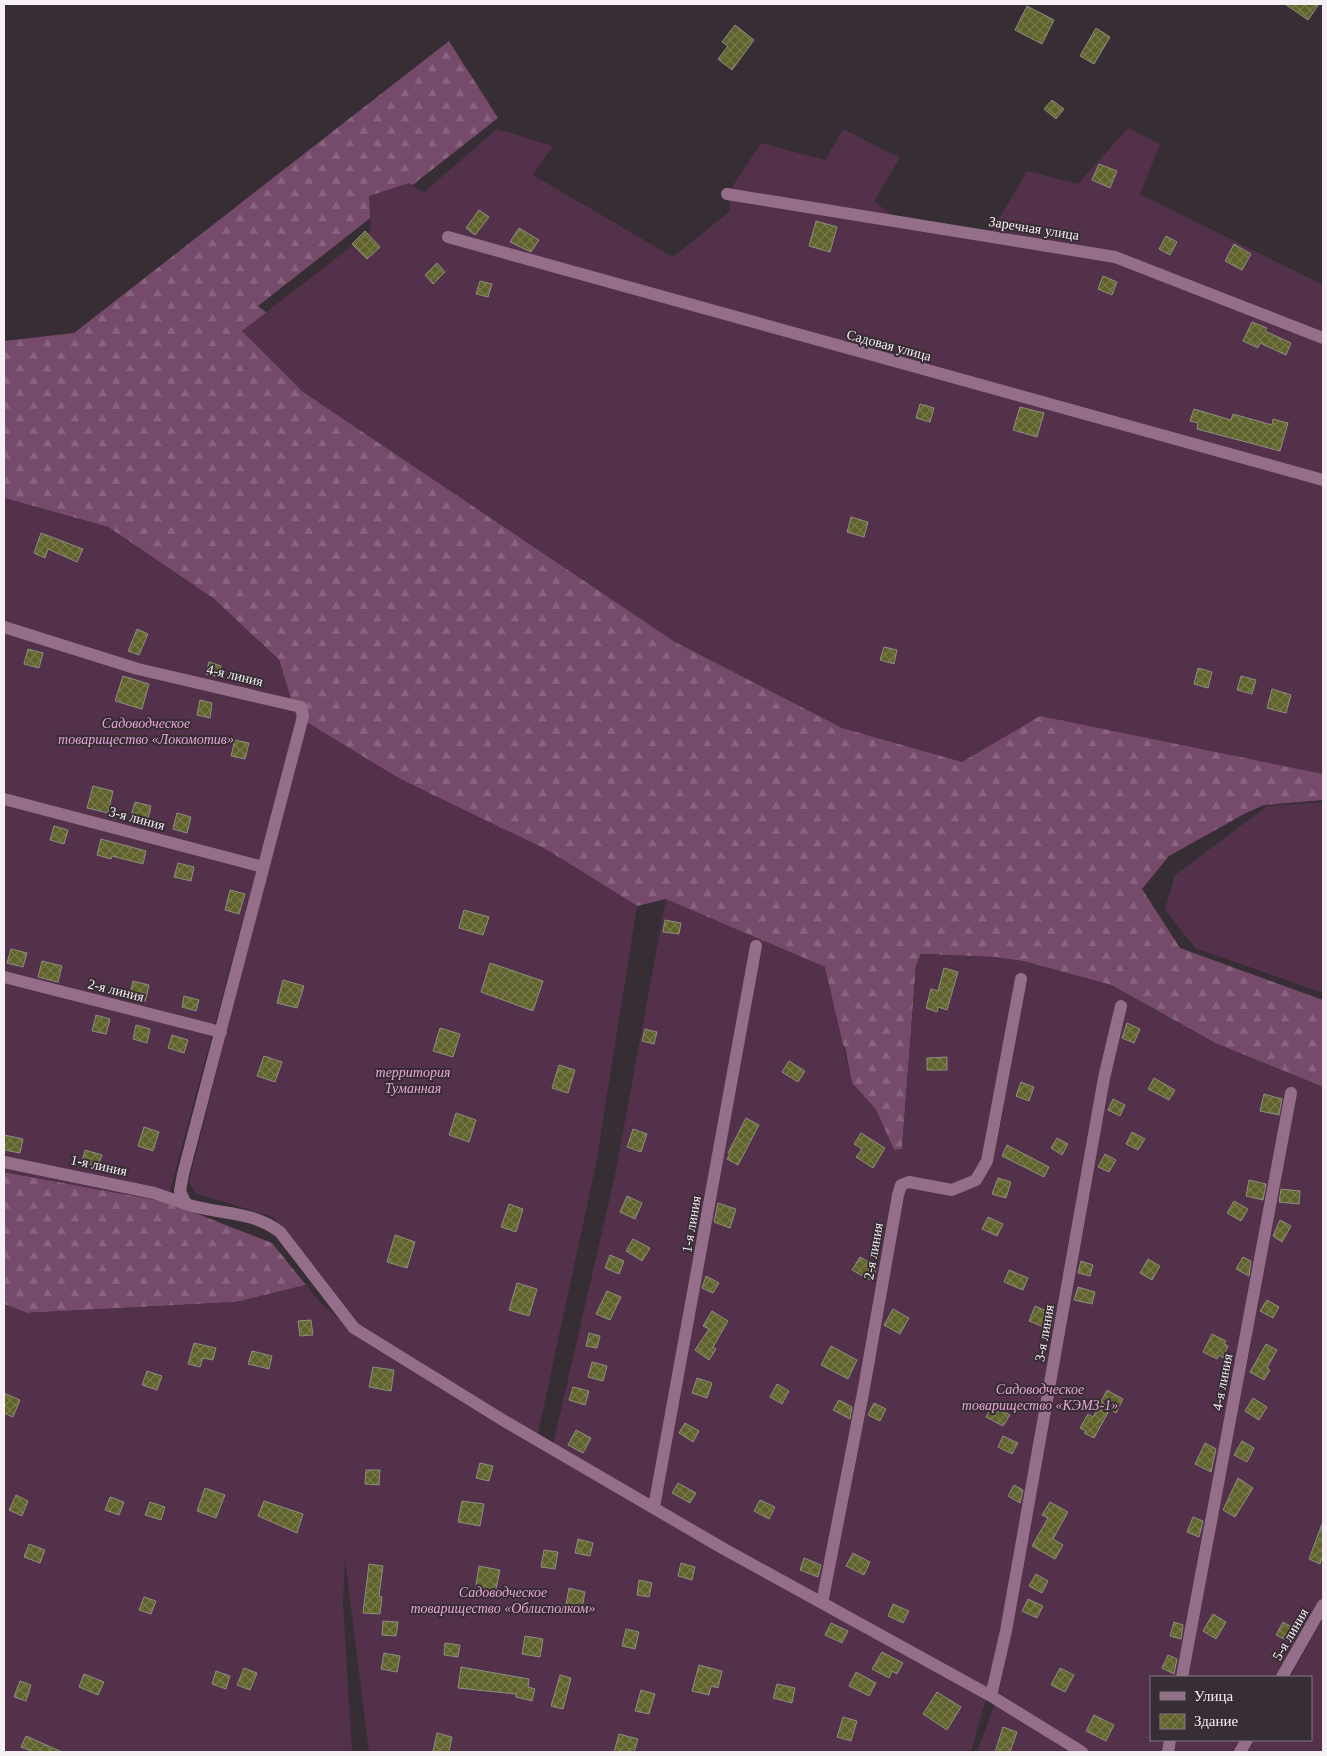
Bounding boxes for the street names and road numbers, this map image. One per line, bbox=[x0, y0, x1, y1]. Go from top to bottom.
street label: Заречная улица bbox=[988, 214, 1081, 243]
street label: Садовая улица bbox=[845, 327, 934, 364]
street label: 4-я линия bbox=[205, 662, 265, 689]
street label: 3-я линия bbox=[107, 804, 167, 833]
street label: 2-я линия bbox=[86, 976, 146, 1005]
street label: 1-я линия bbox=[69, 1152, 129, 1179]
street label: 1-я линия bbox=[679, 1194, 704, 1254]
street label: 2-я линия bbox=[861, 1221, 886, 1281]
street label: 3-я линия bbox=[1032, 1303, 1057, 1363]
street label: 4-я линия bbox=[1210, 1352, 1235, 1412]
street label: 5-я линия bbox=[1270, 1605, 1312, 1663]

